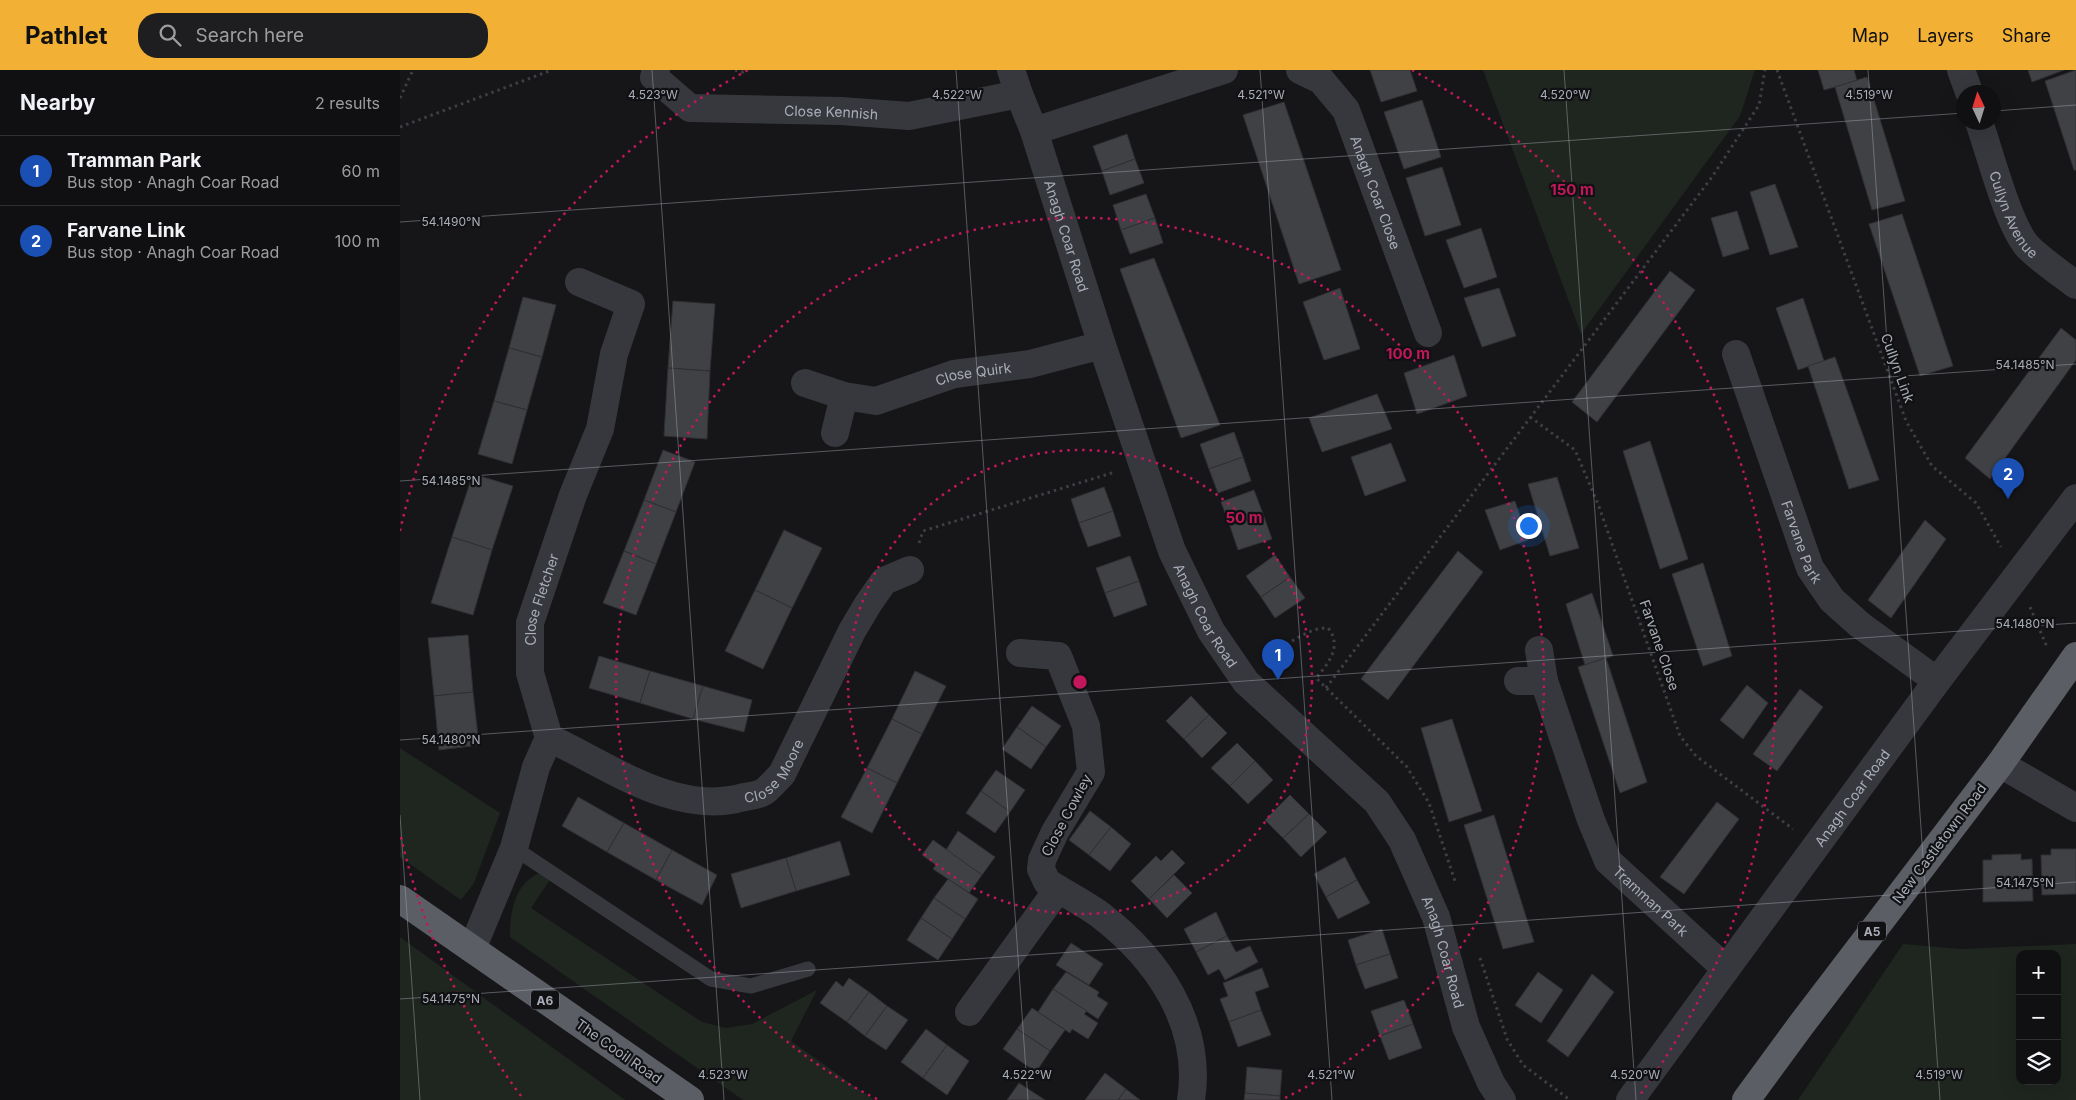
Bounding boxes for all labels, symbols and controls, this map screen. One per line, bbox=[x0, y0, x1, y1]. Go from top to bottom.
search box bbox=[138, 13, 488, 58]
text: Pathlet bbox=[25, 21, 108, 50]
icon: search bbox=[156, 21, 184, 49]
text: Search here bbox=[196, 24, 304, 47]
text: Map bbox=[1852, 25, 1889, 46]
text: Layers bbox=[1917, 25, 1974, 46]
text: Share bbox=[2002, 25, 2051, 46]
north arrow bbox=[1956, 85, 2001, 130]
text: 4.523°W bbox=[628, 87, 678, 102]
text: 4.522°W bbox=[932, 87, 982, 102]
text: 4.521°W bbox=[1237, 87, 1285, 102]
text: 4.520°W bbox=[1540, 87, 1590, 102]
text: 4.519°W bbox=[1845, 87, 1893, 102]
text: Nearby bbox=[20, 90, 95, 115]
text: 2 results bbox=[315, 93, 380, 113]
street label: Close Kennish bbox=[784, 101, 879, 122]
street label: Anagh Coar Close bbox=[1348, 133, 1405, 252]
text: Tramman Park bbox=[67, 149, 201, 172]
text: 1 bbox=[33, 161, 39, 181]
text: 60 m bbox=[341, 161, 380, 181]
street label: Cullyn Avenue bbox=[1987, 169, 2042, 261]
text: Bus stop · Anagh Coar Road bbox=[67, 172, 279, 192]
street label: Anagh Coar Road bbox=[1042, 178, 1093, 294]
text: 150 m bbox=[1550, 180, 1594, 199]
text: 54.1490°N bbox=[421, 214, 481, 229]
text: Farvane Link bbox=[67, 219, 186, 242]
text: 2 bbox=[31, 231, 41, 251]
text: 100 m bbox=[335, 231, 380, 251]
text: Bus stop · Anagh Coar Road bbox=[67, 242, 279, 262]
street label: Cullyn Link bbox=[1878, 331, 1919, 405]
text: 100 m bbox=[1386, 344, 1430, 363]
text: 54.1485°N bbox=[1996, 357, 2054, 372]
street label: Close Quirk bbox=[933, 358, 1012, 388]
pin: 2 bbox=[1992, 458, 2024, 499]
text: 54.1485°N bbox=[422, 473, 480, 488]
street label: Farvane Park bbox=[1779, 498, 1826, 586]
text: 50 m bbox=[1226, 508, 1262, 527]
your location bbox=[1516, 513, 1542, 539]
street label: Close Fletcher bbox=[522, 551, 561, 646]
street label: Anagh Coar Road bbox=[1171, 560, 1242, 670]
street label: Farvane Close bbox=[1637, 597, 1683, 693]
text: 54.1480°N bbox=[1995, 616, 2055, 631]
pin: 1 bbox=[1262, 639, 1294, 680]
centre of rings bbox=[1071, 673, 1089, 691]
text: 54.1480°N bbox=[421, 732, 481, 747]
street label: Close Moore bbox=[743, 736, 806, 805]
street label: Anagh Coar Road bbox=[1810, 746, 1893, 849]
street label: Close Cowley bbox=[1037, 771, 1095, 859]
street label: New Castletown Road bbox=[1888, 780, 1990, 906]
street label: Tramman Park bbox=[1610, 862, 1693, 939]
text: 54.1475°N bbox=[1996, 875, 2054, 890]
street label: Anagh Coar Road bbox=[1419, 893, 1469, 1010]
road number: A5 bbox=[1858, 921, 1886, 940]
map controls bbox=[2016, 950, 2061, 1085]
button: + bbox=[2016, 950, 2061, 995]
road number: A6 bbox=[531, 990, 559, 1010]
text: 54.1475°N bbox=[422, 991, 480, 1006]
button: − bbox=[2016, 995, 2061, 1040]
street label: The Cooil Road bbox=[573, 1015, 665, 1087]
button: layers bbox=[2016, 1040, 2061, 1085]
text: 4.523°W bbox=[698, 1067, 748, 1082]
text: 4.522°W bbox=[1002, 1067, 1052, 1082]
text: 4.521°W bbox=[1307, 1067, 1355, 1082]
text: 4.520°W bbox=[1610, 1067, 1660, 1082]
text: 4.519°W bbox=[1915, 1067, 1963, 1082]

